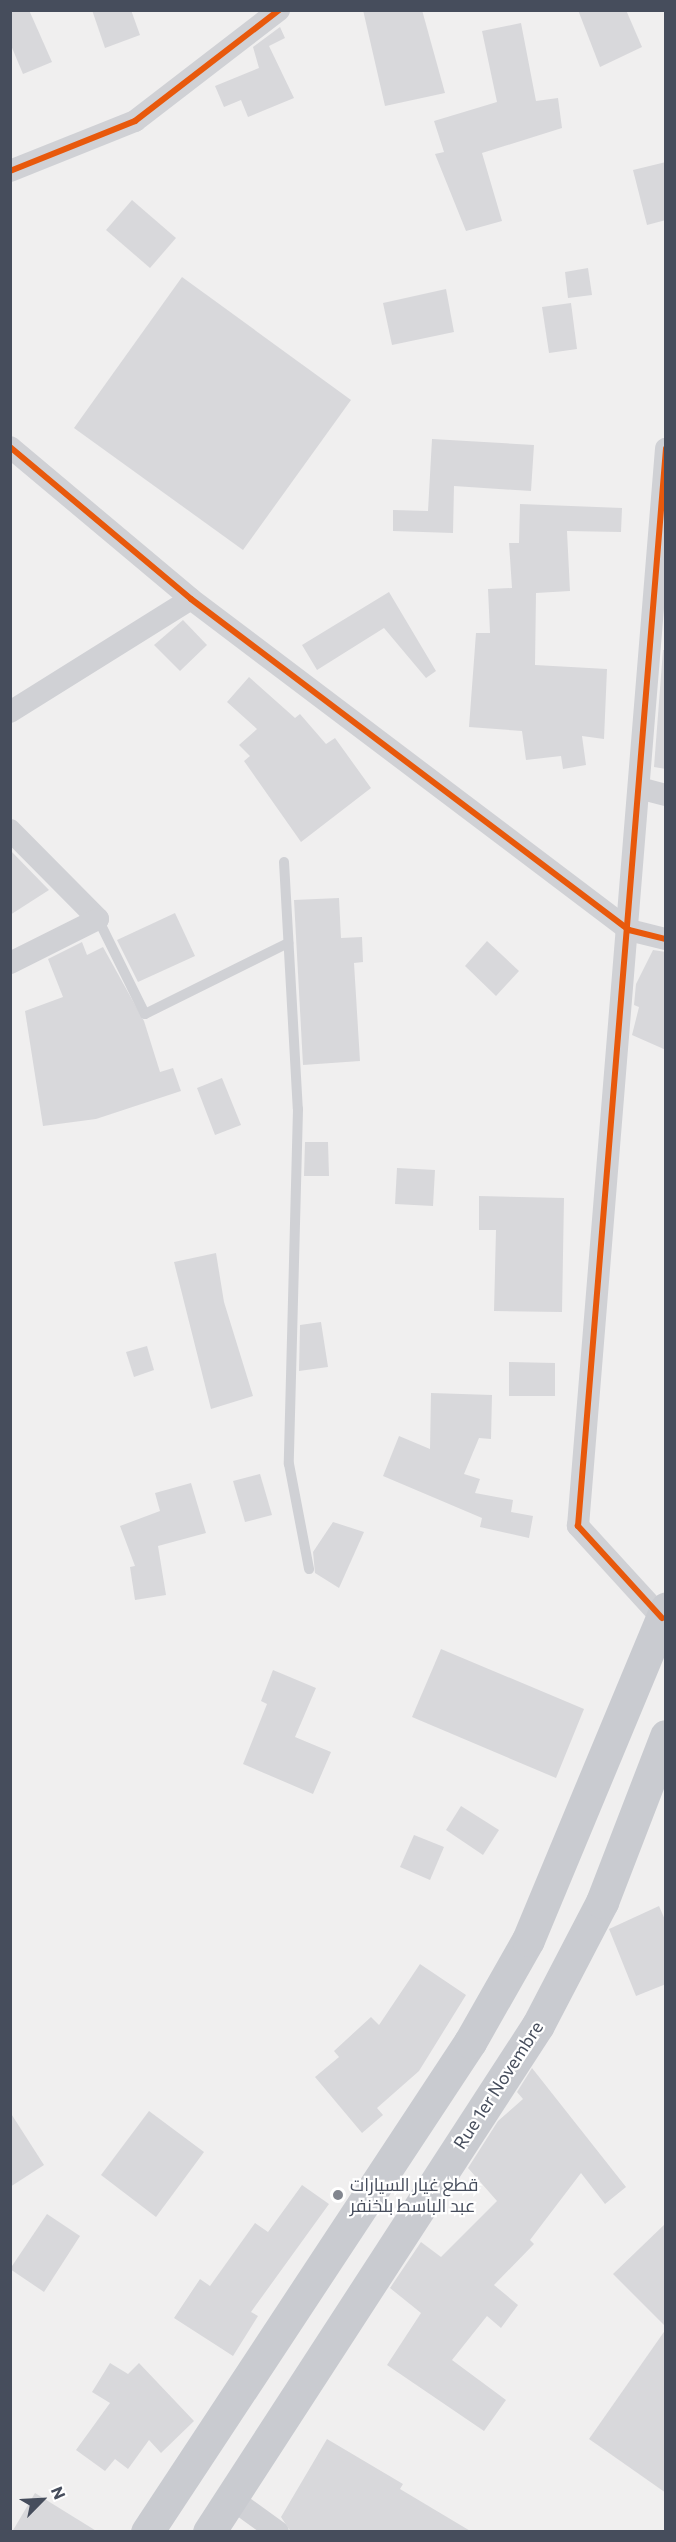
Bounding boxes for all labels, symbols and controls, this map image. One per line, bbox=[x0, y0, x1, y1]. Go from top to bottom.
street label: Rue 1er Novembre bbox=[449, 2017, 547, 2153]
place label: قطع غيار السيارات عبد الباسط بلخنفر bbox=[350, 2174, 478, 2216]
marker: قطع غيار السيارات عبد الباسط بلخنفر bbox=[331, 2188, 345, 2202]
north arrow bbox=[12, 2470, 72, 2530]
text: N bbox=[48, 2483, 70, 2502]

